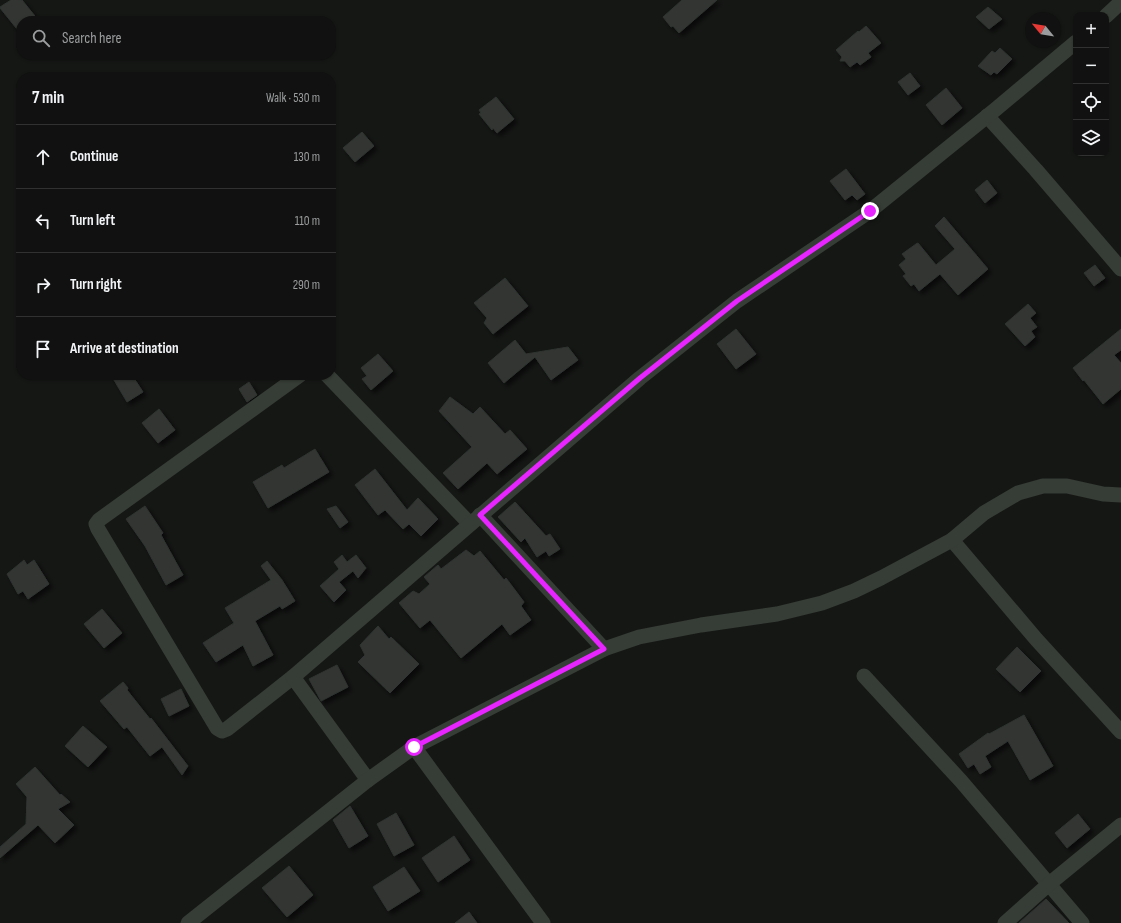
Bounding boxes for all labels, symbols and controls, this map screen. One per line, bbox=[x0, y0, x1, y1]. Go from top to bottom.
north arrow bbox=[1025, 12, 1061, 48]
map controls bbox=[1073, 12, 1109, 156]
button: + bbox=[1073, 12, 1109, 48]
search box bbox=[16, 16, 336, 60]
icon: search bbox=[30, 27, 52, 49]
text: Search here bbox=[62, 29, 122, 48]
button: − bbox=[1073, 48, 1109, 84]
button: locate bbox=[1073, 84, 1109, 120]
text: 7 min bbox=[32, 88, 64, 108]
text: Walk · 530 m bbox=[266, 90, 320, 106]
button: layers bbox=[1073, 120, 1109, 156]
icon: ahead bbox=[32, 146, 54, 168]
text: Continue bbox=[70, 147, 119, 166]
text: 130 m bbox=[294, 149, 320, 165]
route end bbox=[861, 202, 879, 220]
icon: left bbox=[32, 210, 54, 232]
text: Turn left bbox=[70, 211, 115, 230]
text: 110 m bbox=[295, 213, 320, 229]
icon: right bbox=[32, 274, 54, 296]
text: Turn right bbox=[70, 275, 122, 294]
text: 290 m bbox=[293, 277, 320, 293]
icon: arrive bbox=[32, 338, 54, 360]
text: Arrive at destination bbox=[70, 339, 179, 358]
route start bbox=[405, 738, 423, 756]

